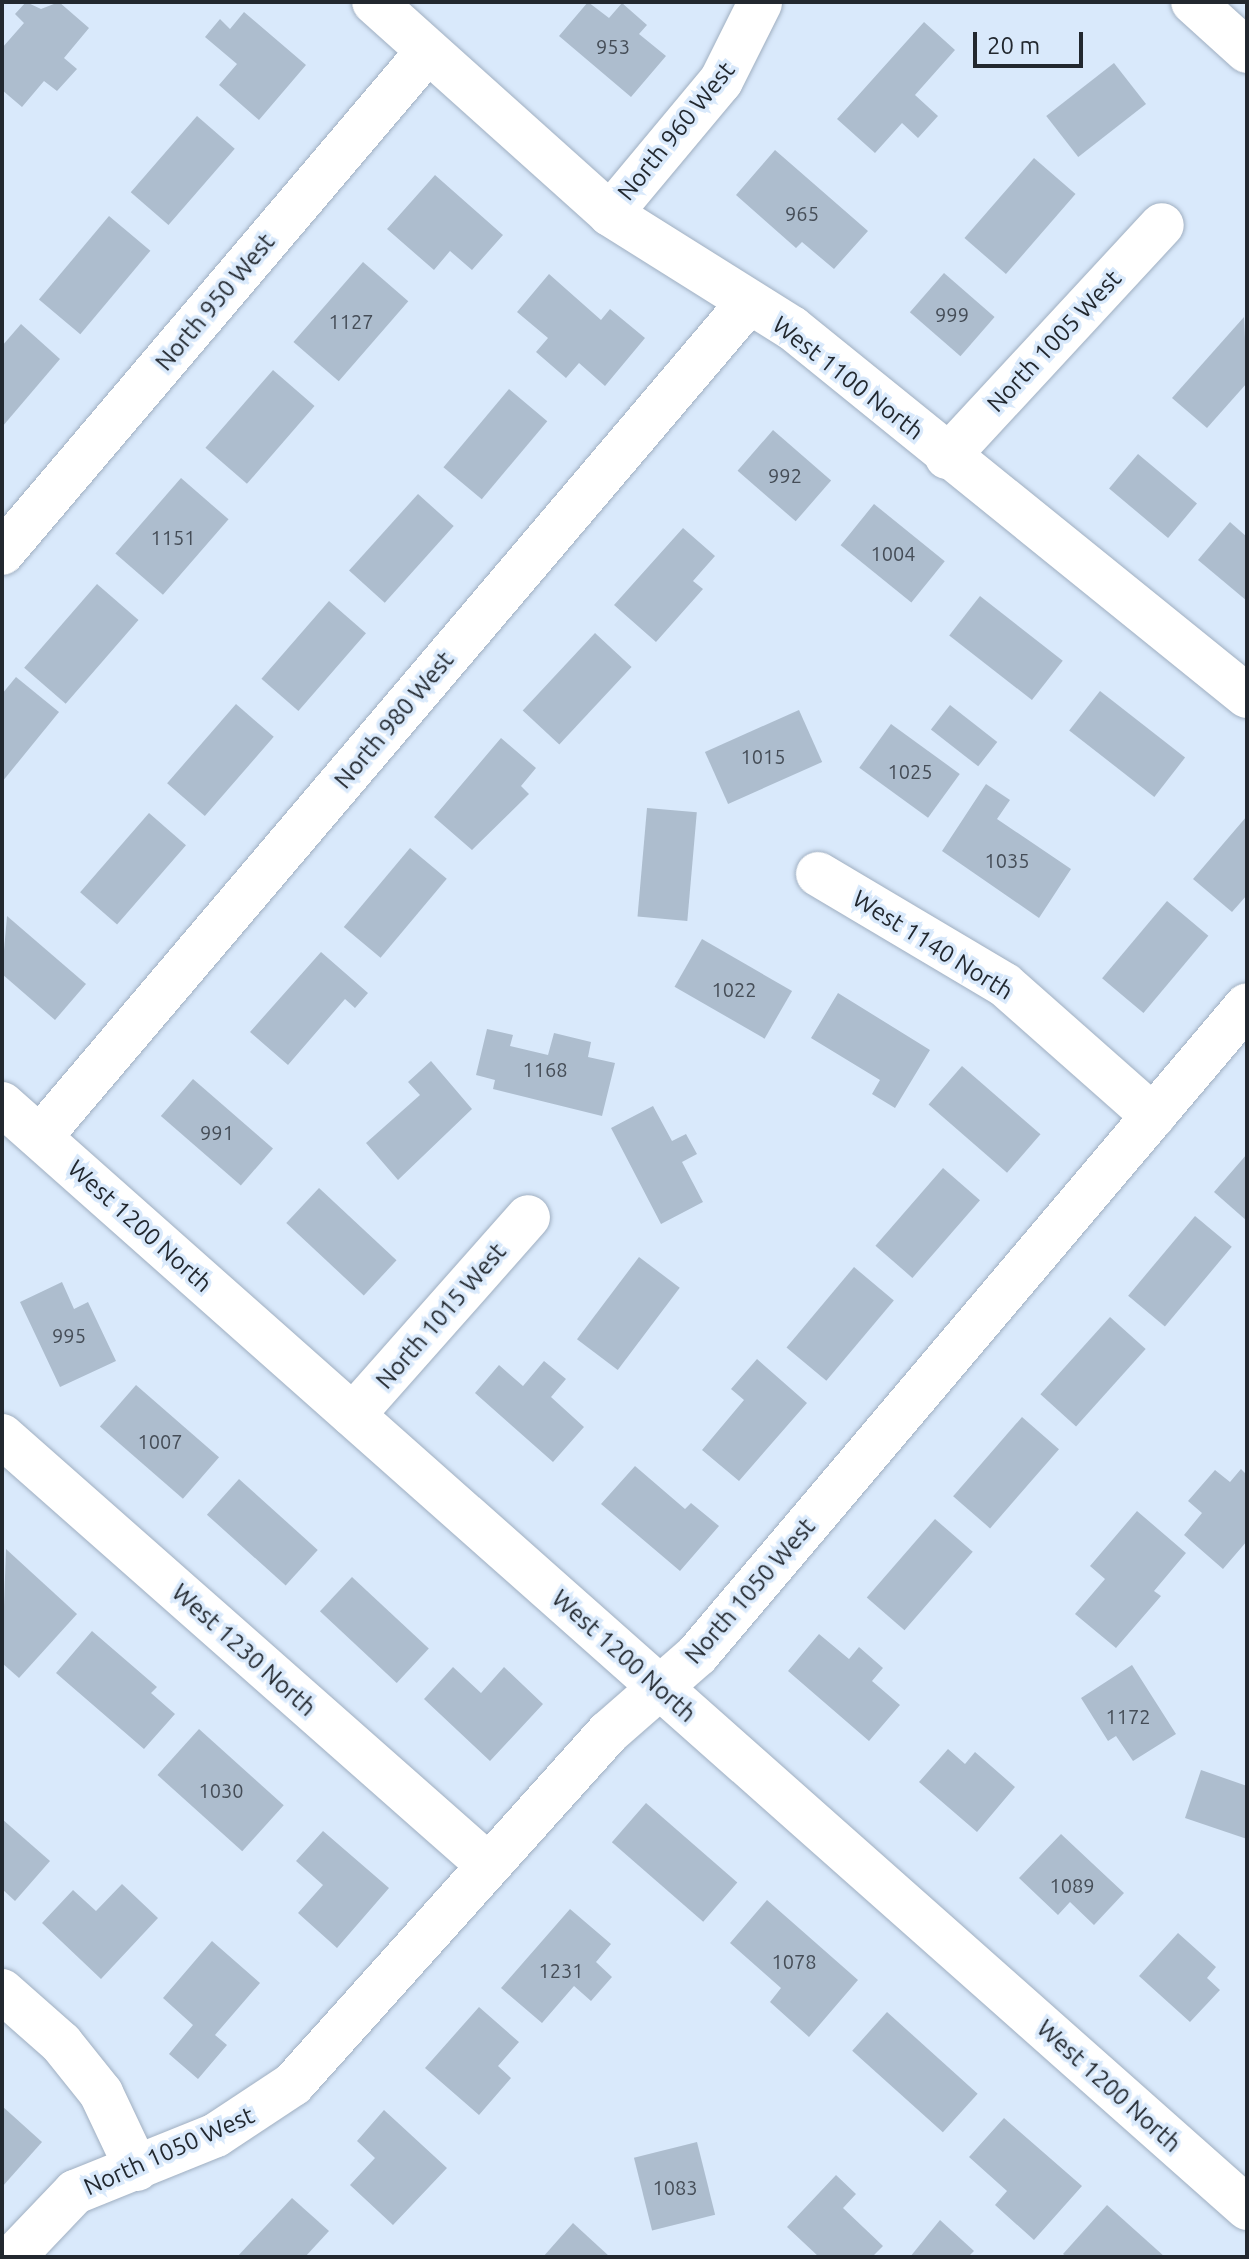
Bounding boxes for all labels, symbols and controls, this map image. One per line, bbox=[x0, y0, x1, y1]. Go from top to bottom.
scale bar bbox=[977, 16, 1087, 66]
text: 20 m bbox=[987, 32, 1040, 59]
house number: 953 bbox=[596, 34, 630, 58]
street label: North 960 West bbox=[611, 56, 741, 206]
house number: 965 bbox=[785, 201, 819, 225]
street label: North 950 West bbox=[149, 228, 281, 376]
street label: North 1005 West bbox=[981, 264, 1127, 418]
house number: 999 bbox=[935, 302, 969, 326]
house number: 1127 bbox=[328, 309, 374, 333]
street label: West 1100 North bbox=[767, 310, 929, 446]
house number: 992 bbox=[768, 463, 802, 487]
house number: 1151 bbox=[150, 525, 196, 549]
house number: 1004 bbox=[870, 541, 916, 565]
street label: North 980 West bbox=[328, 646, 460, 794]
house number: 1015 bbox=[740, 744, 786, 768]
house number: 1025 bbox=[887, 759, 933, 783]
house number: 1035 bbox=[984, 848, 1030, 872]
street label: West 1140 North bbox=[848, 884, 1018, 1006]
house number: 1022 bbox=[711, 977, 757, 1001]
house number: 1168 bbox=[522, 1057, 568, 1081]
house number: 991 bbox=[200, 1120, 234, 1144]
street label: West 1200 North bbox=[62, 1154, 218, 1298]
street label: North 1015 West bbox=[370, 1237, 512, 1395]
house number: 995 bbox=[52, 1323, 86, 1347]
house number: 1007 bbox=[137, 1429, 183, 1453]
street label: North 1050 West bbox=[679, 1512, 821, 1670]
street label: West 1230 North bbox=[166, 1578, 322, 1722]
street label: West 1200 North bbox=[546, 1584, 702, 1728]
house number: 1172 bbox=[1105, 1704, 1151, 1728]
house number: 1030 bbox=[198, 1778, 244, 1802]
house number: 1089 bbox=[1049, 1873, 1095, 1897]
house number: 1078 bbox=[771, 1949, 817, 1973]
house number: 1231 bbox=[538, 1958, 584, 1982]
street label: West 1200 North bbox=[1031, 2014, 1187, 2158]
street label: North 1050 West bbox=[79, 2101, 259, 2201]
house number: 1083 bbox=[652, 2175, 698, 2199]

